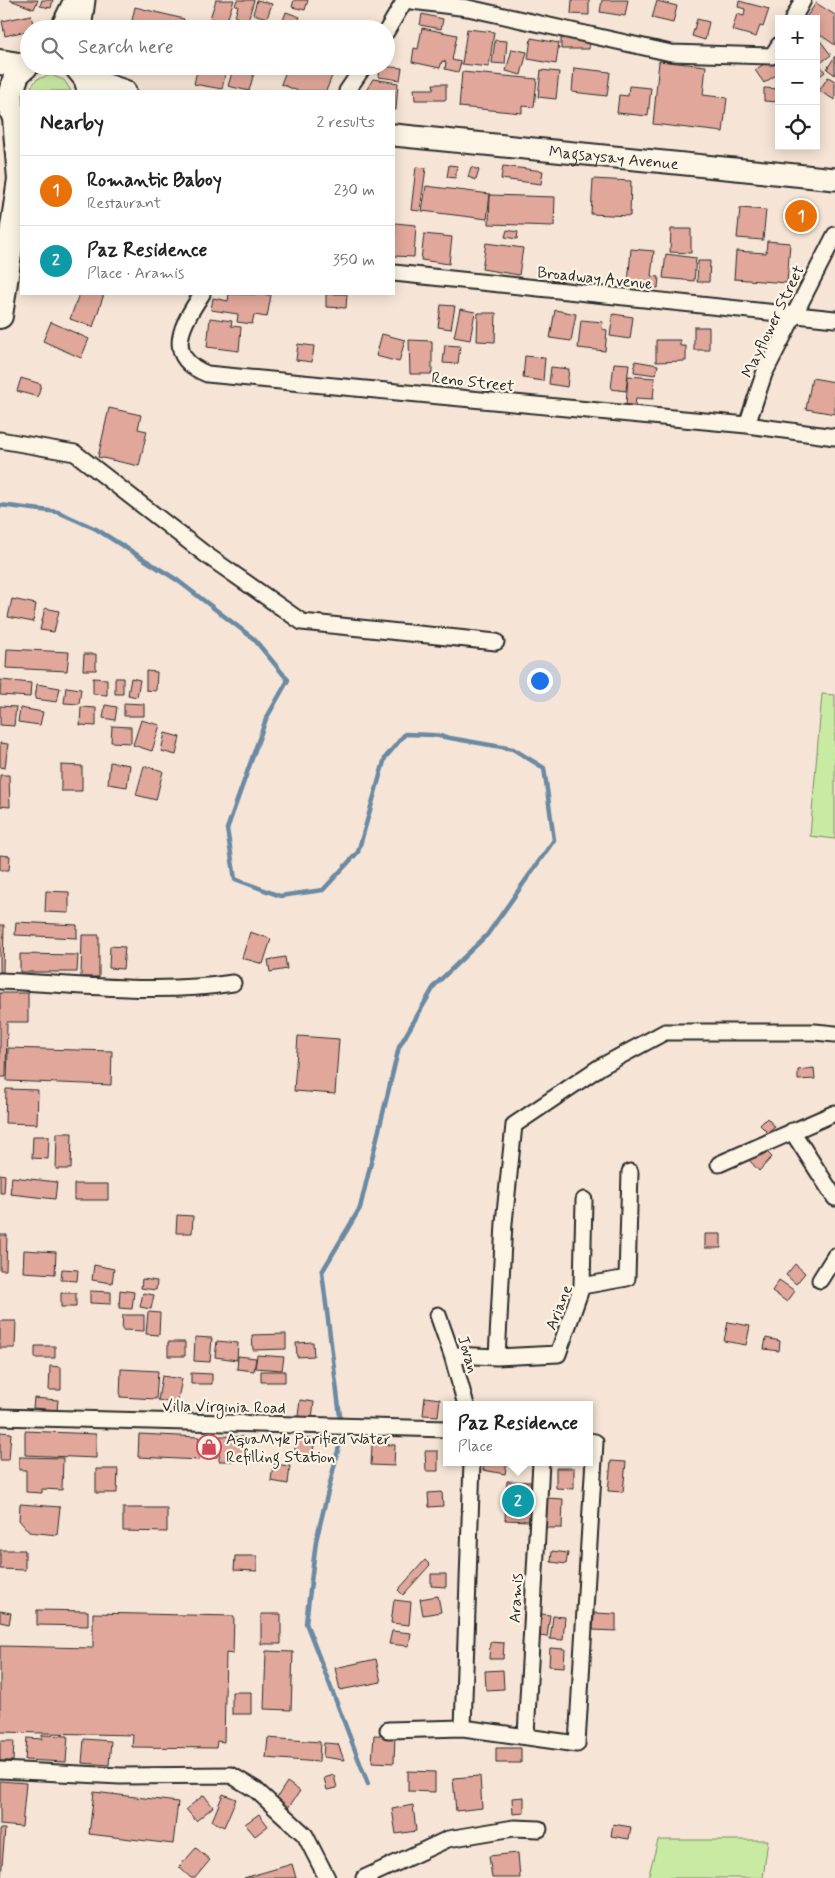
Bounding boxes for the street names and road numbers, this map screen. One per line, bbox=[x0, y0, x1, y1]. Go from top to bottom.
street label: Magsaysay Avenue bbox=[548, 142, 680, 175]
street label: Broadway Avenue bbox=[536, 262, 654, 295]
street label: Mayflower Street bbox=[737, 262, 810, 381]
street label: Reno Street bbox=[430, 368, 516, 397]
street label: Ariane bbox=[541, 1282, 578, 1333]
street label: Jovan bbox=[452, 1333, 483, 1376]
street label: Villa Virginia Road bbox=[162, 1396, 286, 1420]
street label: Aramis bbox=[505, 1573, 528, 1624]

